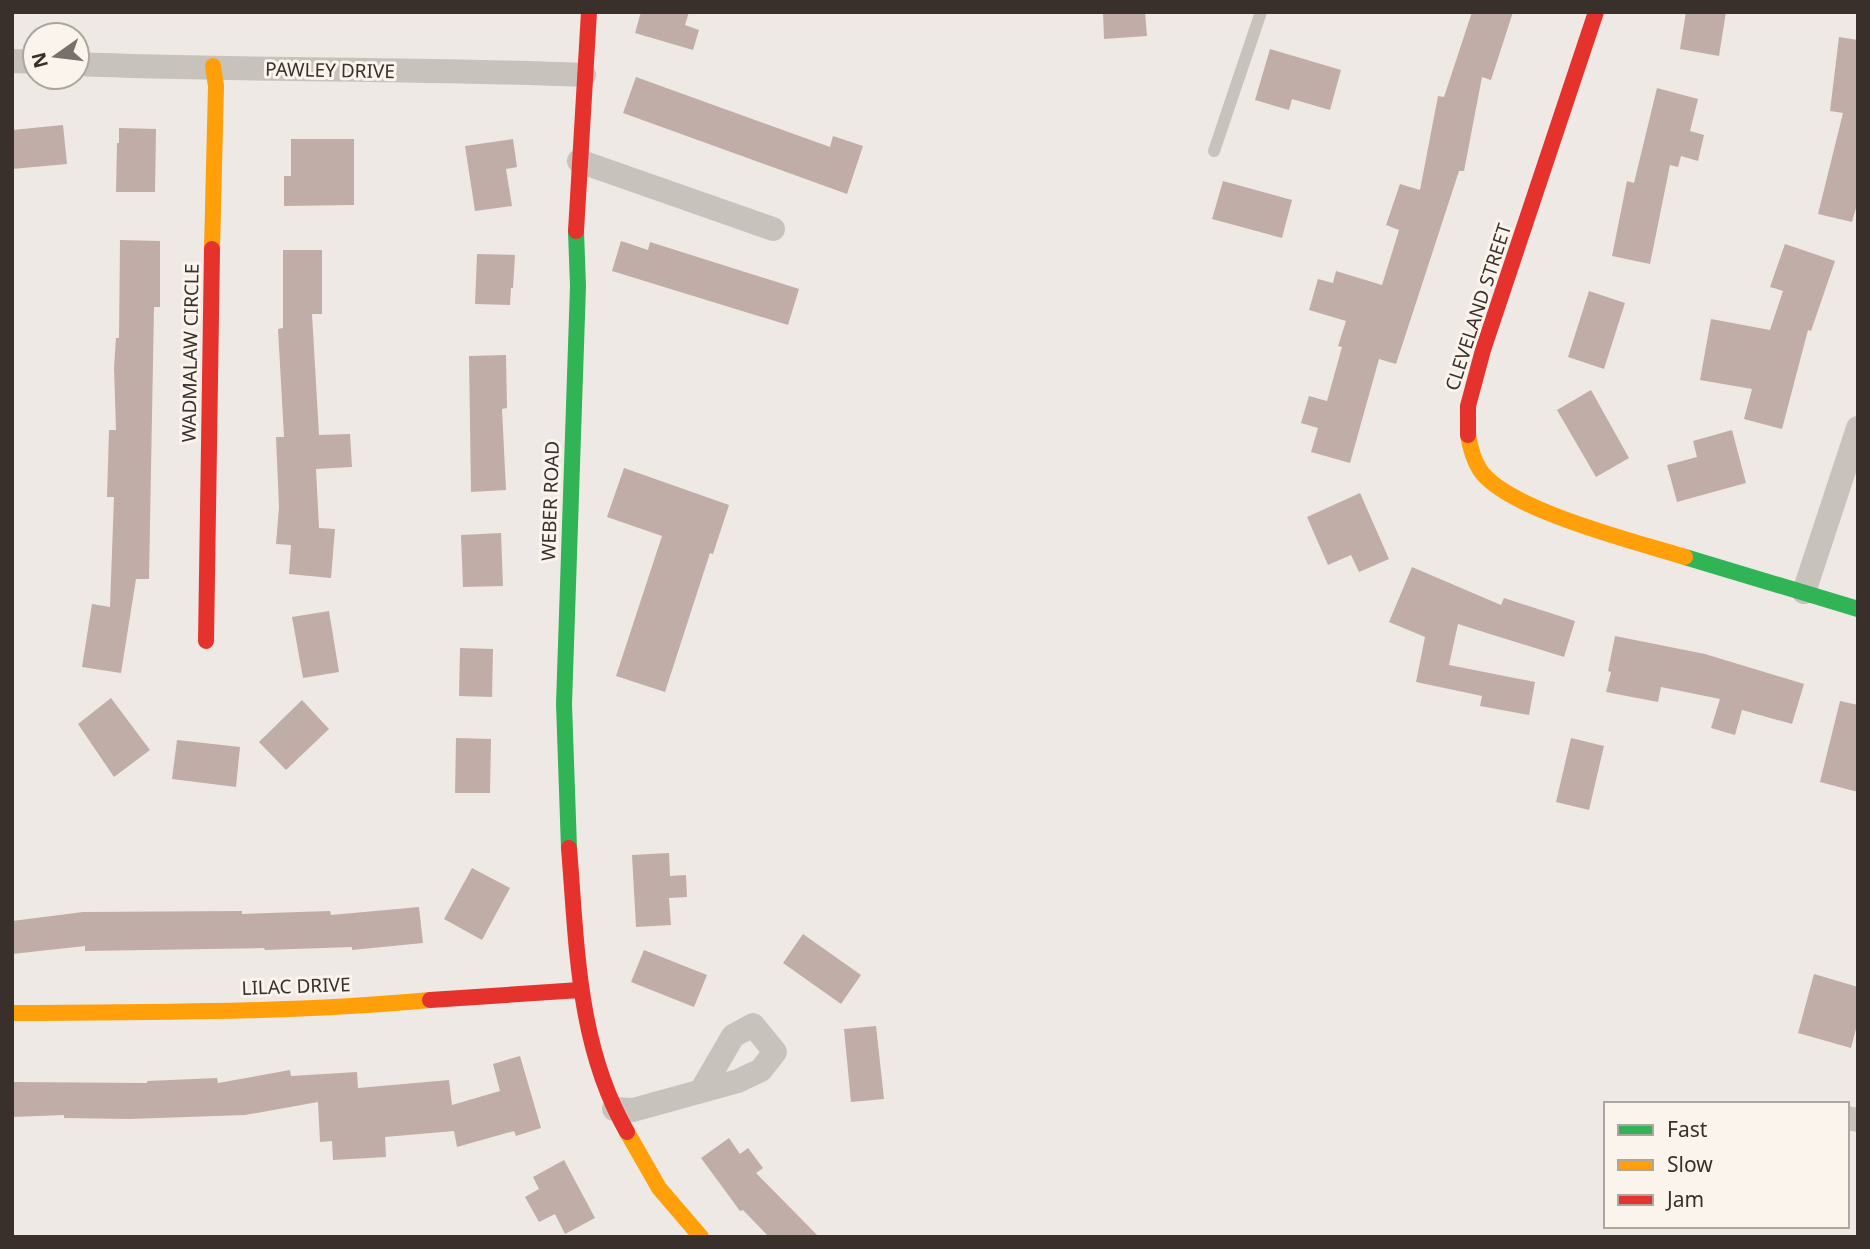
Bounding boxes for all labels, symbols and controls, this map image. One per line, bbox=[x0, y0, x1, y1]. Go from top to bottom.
north arrow bbox=[21, 21, 91, 91]
text: N bbox=[25, 49, 54, 71]
street label: PAWLEY DRIVE bbox=[265, 56, 395, 84]
street label: CLEVELAND STREET bbox=[1439, 220, 1517, 394]
street label: WADMALAW CIRCLE bbox=[175, 263, 205, 443]
street label: WEBER ROAD bbox=[535, 440, 565, 562]
street label: LILAC DRIVE bbox=[241, 971, 351, 1001]
legend bbox=[1604, 1102, 1849, 1228]
text: Fast bbox=[1667, 1115, 1708, 1143]
text: Slow bbox=[1667, 1150, 1713, 1178]
text: Jam bbox=[1665, 1185, 1704, 1213]

